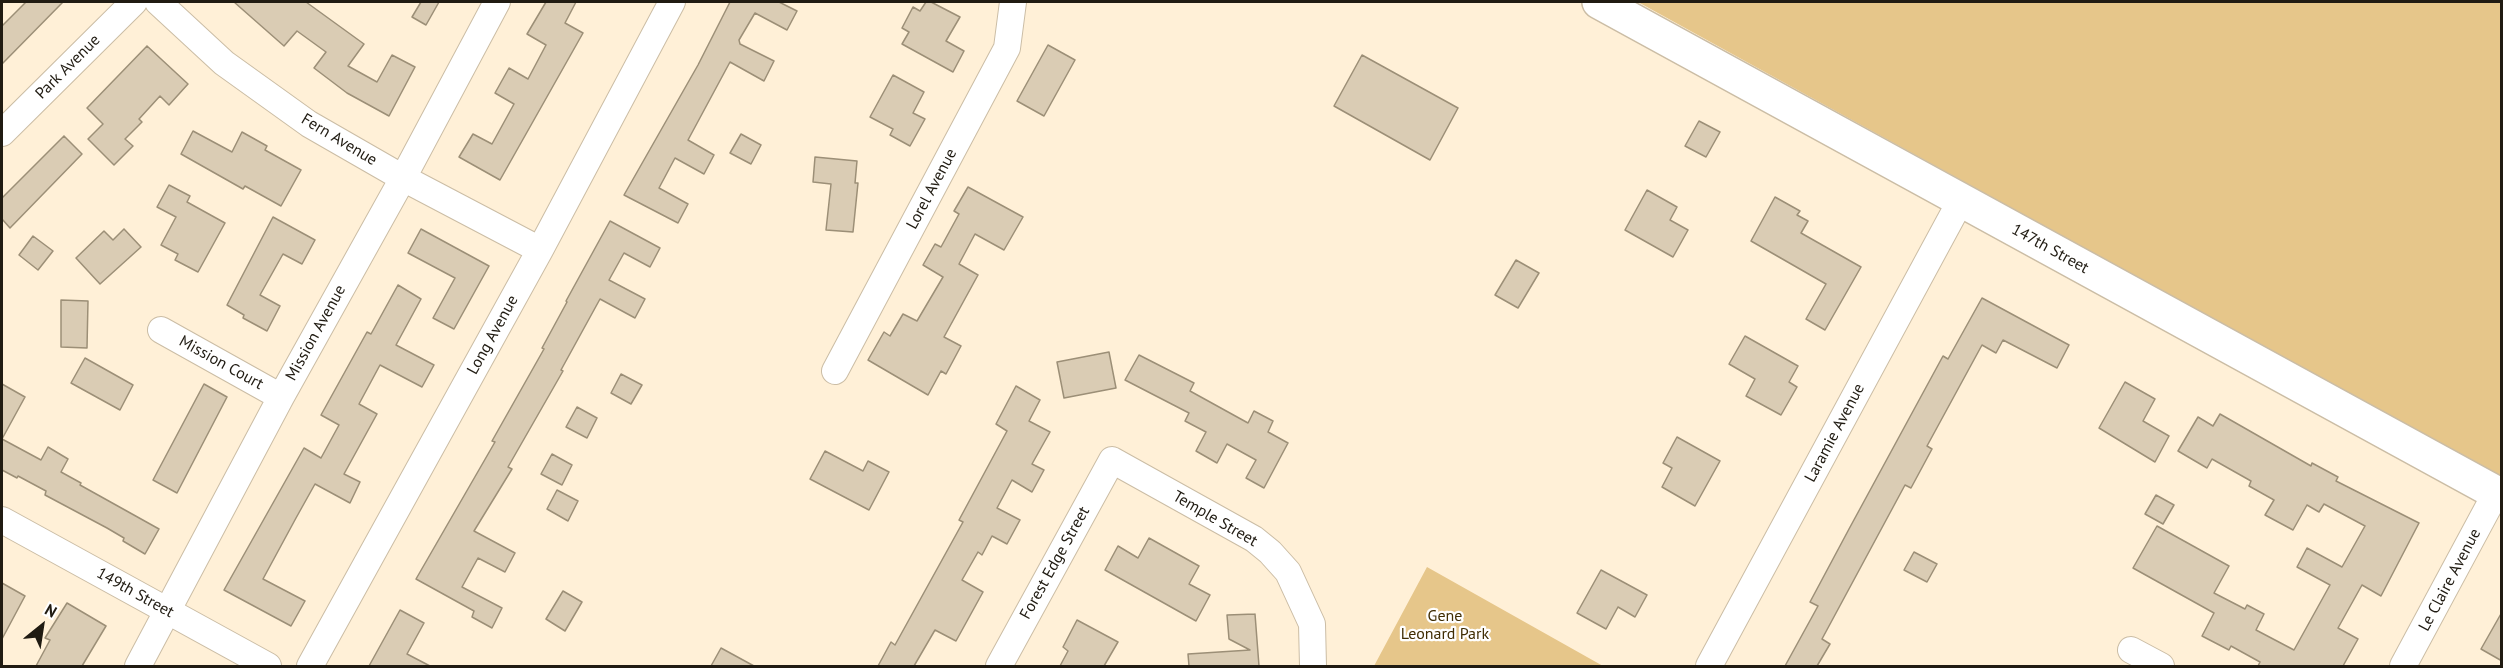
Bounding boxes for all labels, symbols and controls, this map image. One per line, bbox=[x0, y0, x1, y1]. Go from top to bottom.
street label: Park Avenue bbox=[32, 31, 104, 103]
street label: Fern Avenue bbox=[298, 110, 380, 170]
street label: Lorel Avenue bbox=[903, 145, 961, 233]
street label: 147th Street bbox=[2008, 220, 2092, 278]
street label: Mission Avenue bbox=[282, 282, 350, 384]
street label: Long Avenue bbox=[463, 292, 523, 378]
street label: Mission Court bbox=[175, 332, 267, 394]
street label: Laramie Avenue bbox=[1801, 380, 1869, 486]
street label: Temple Street bbox=[1169, 487, 1261, 551]
street label: Forest Edge Street bbox=[1016, 503, 1094, 623]
street label: Le Claire Avenue bbox=[2415, 525, 2485, 635]
street label: 149th Street bbox=[93, 564, 177, 622]
north arrow bbox=[12, 596, 72, 656]
text: N bbox=[41, 599, 61, 622]
park label: Gene Leonard Park bbox=[1401, 606, 1489, 644]

